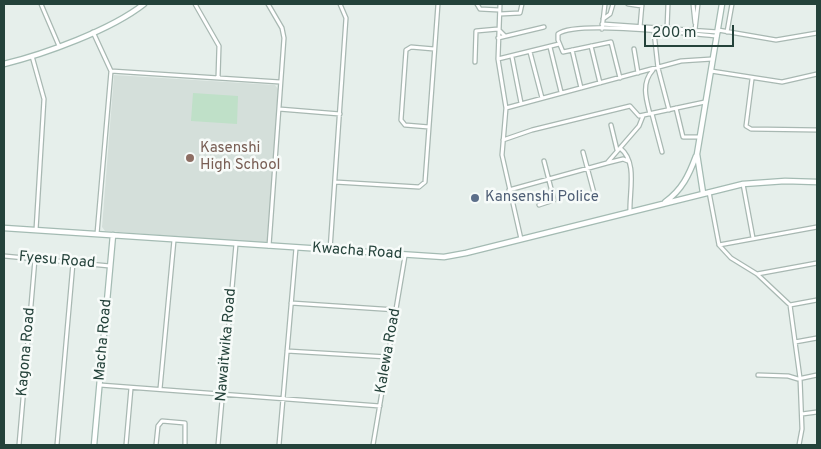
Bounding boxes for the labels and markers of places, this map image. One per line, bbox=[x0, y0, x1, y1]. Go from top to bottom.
place label: Kasenshi High School bbox=[200, 140, 281, 175]
marker: Kasenshi High School bbox=[184, 152, 196, 164]
place label: Kansenshi Police bbox=[485, 189, 599, 207]
marker: Kansenshi Police bbox=[469, 192, 481, 204]

